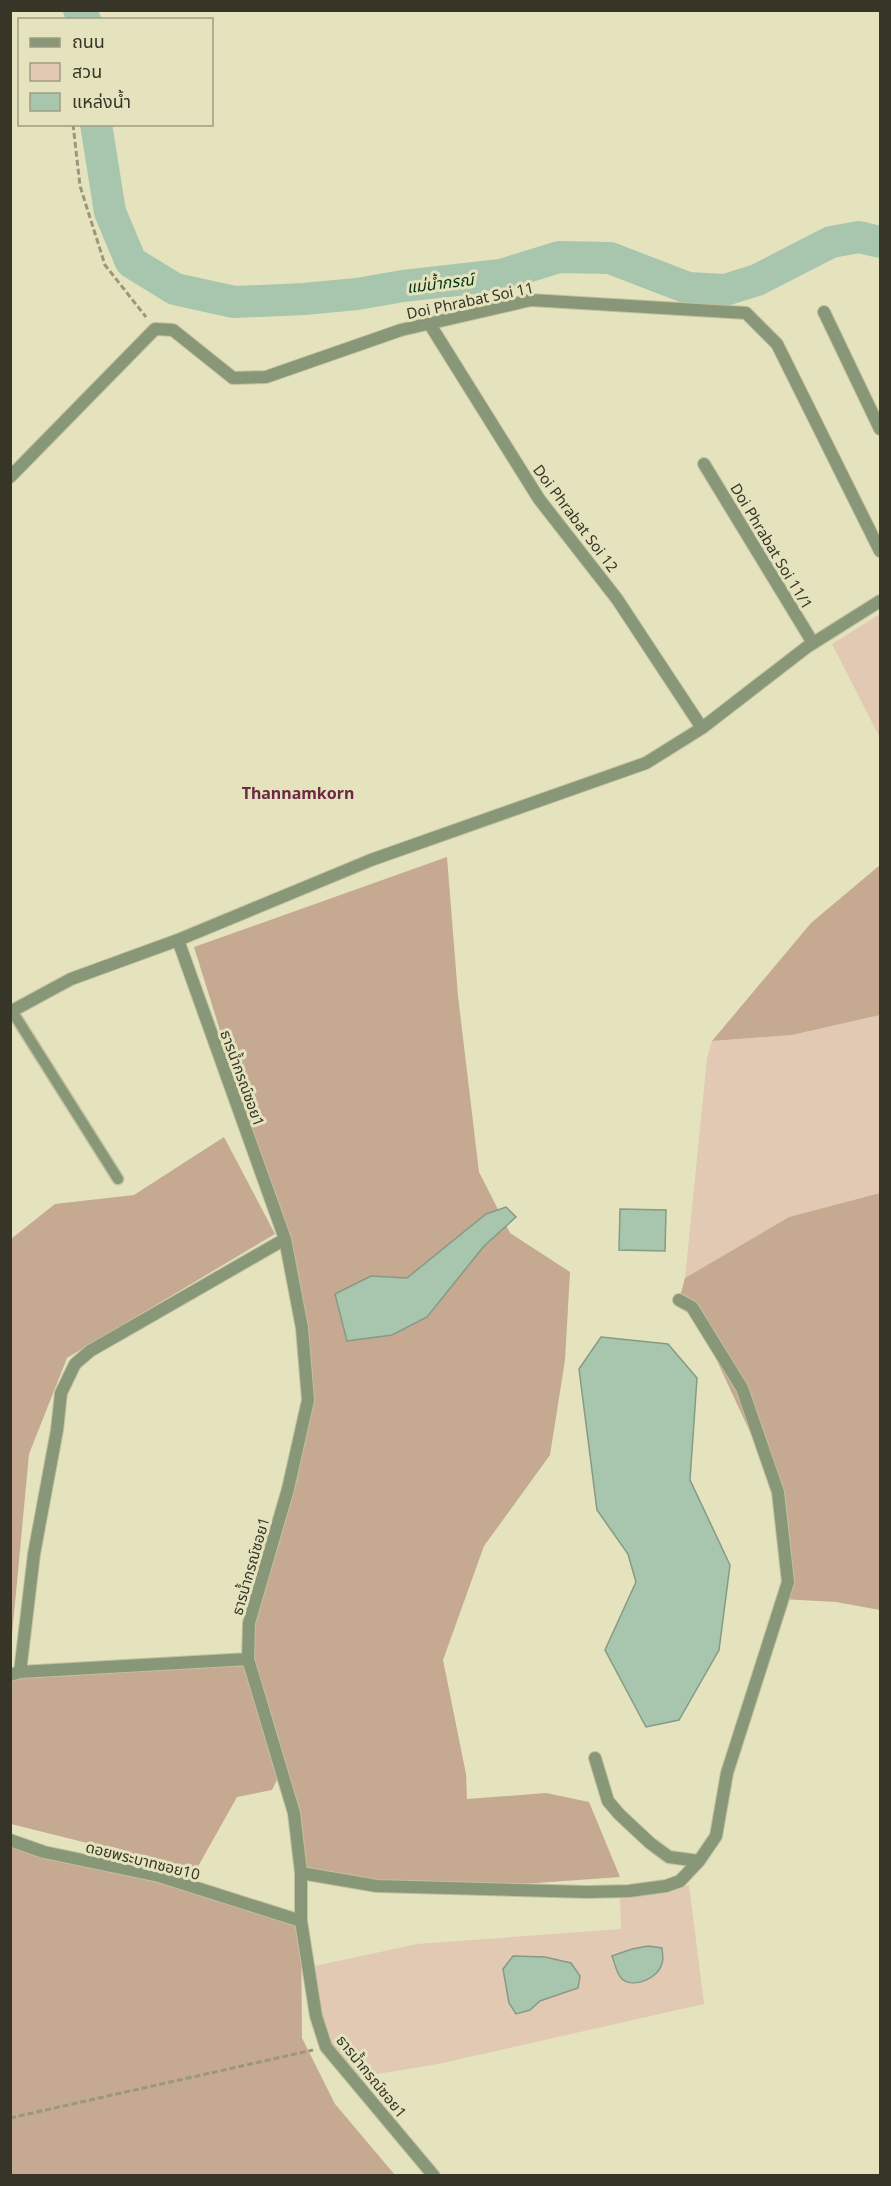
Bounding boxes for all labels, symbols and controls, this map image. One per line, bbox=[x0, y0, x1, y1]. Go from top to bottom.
legend bbox=[18, 18, 213, 126]
text: ถนน bbox=[72, 29, 105, 53]
text: สวน bbox=[72, 59, 102, 83]
text: แหล่งน้ำ bbox=[72, 89, 131, 113]
water label: แม่น้ำกรณ์ bbox=[405, 268, 478, 298]
street label: Doi Phrabat Soi 11 bbox=[405, 277, 535, 323]
street label: Doi Phrabat Soi 12 bbox=[529, 460, 623, 576]
street label: Doi Phrabat Soi 11/1 bbox=[726, 479, 818, 613]
district label: Thannamkorn bbox=[242, 782, 354, 804]
street label: ธารน้ำกรณ์ซอย1 bbox=[216, 1027, 270, 1129]
street label: ธารน้ำกรณ์ซอย1 bbox=[226, 1515, 274, 1617]
street label: ดอยพระบาทซอย10 bbox=[84, 1836, 202, 1884]
street label: ธารน้ำกรณ์ซอย1 bbox=[332, 2030, 412, 2122]

